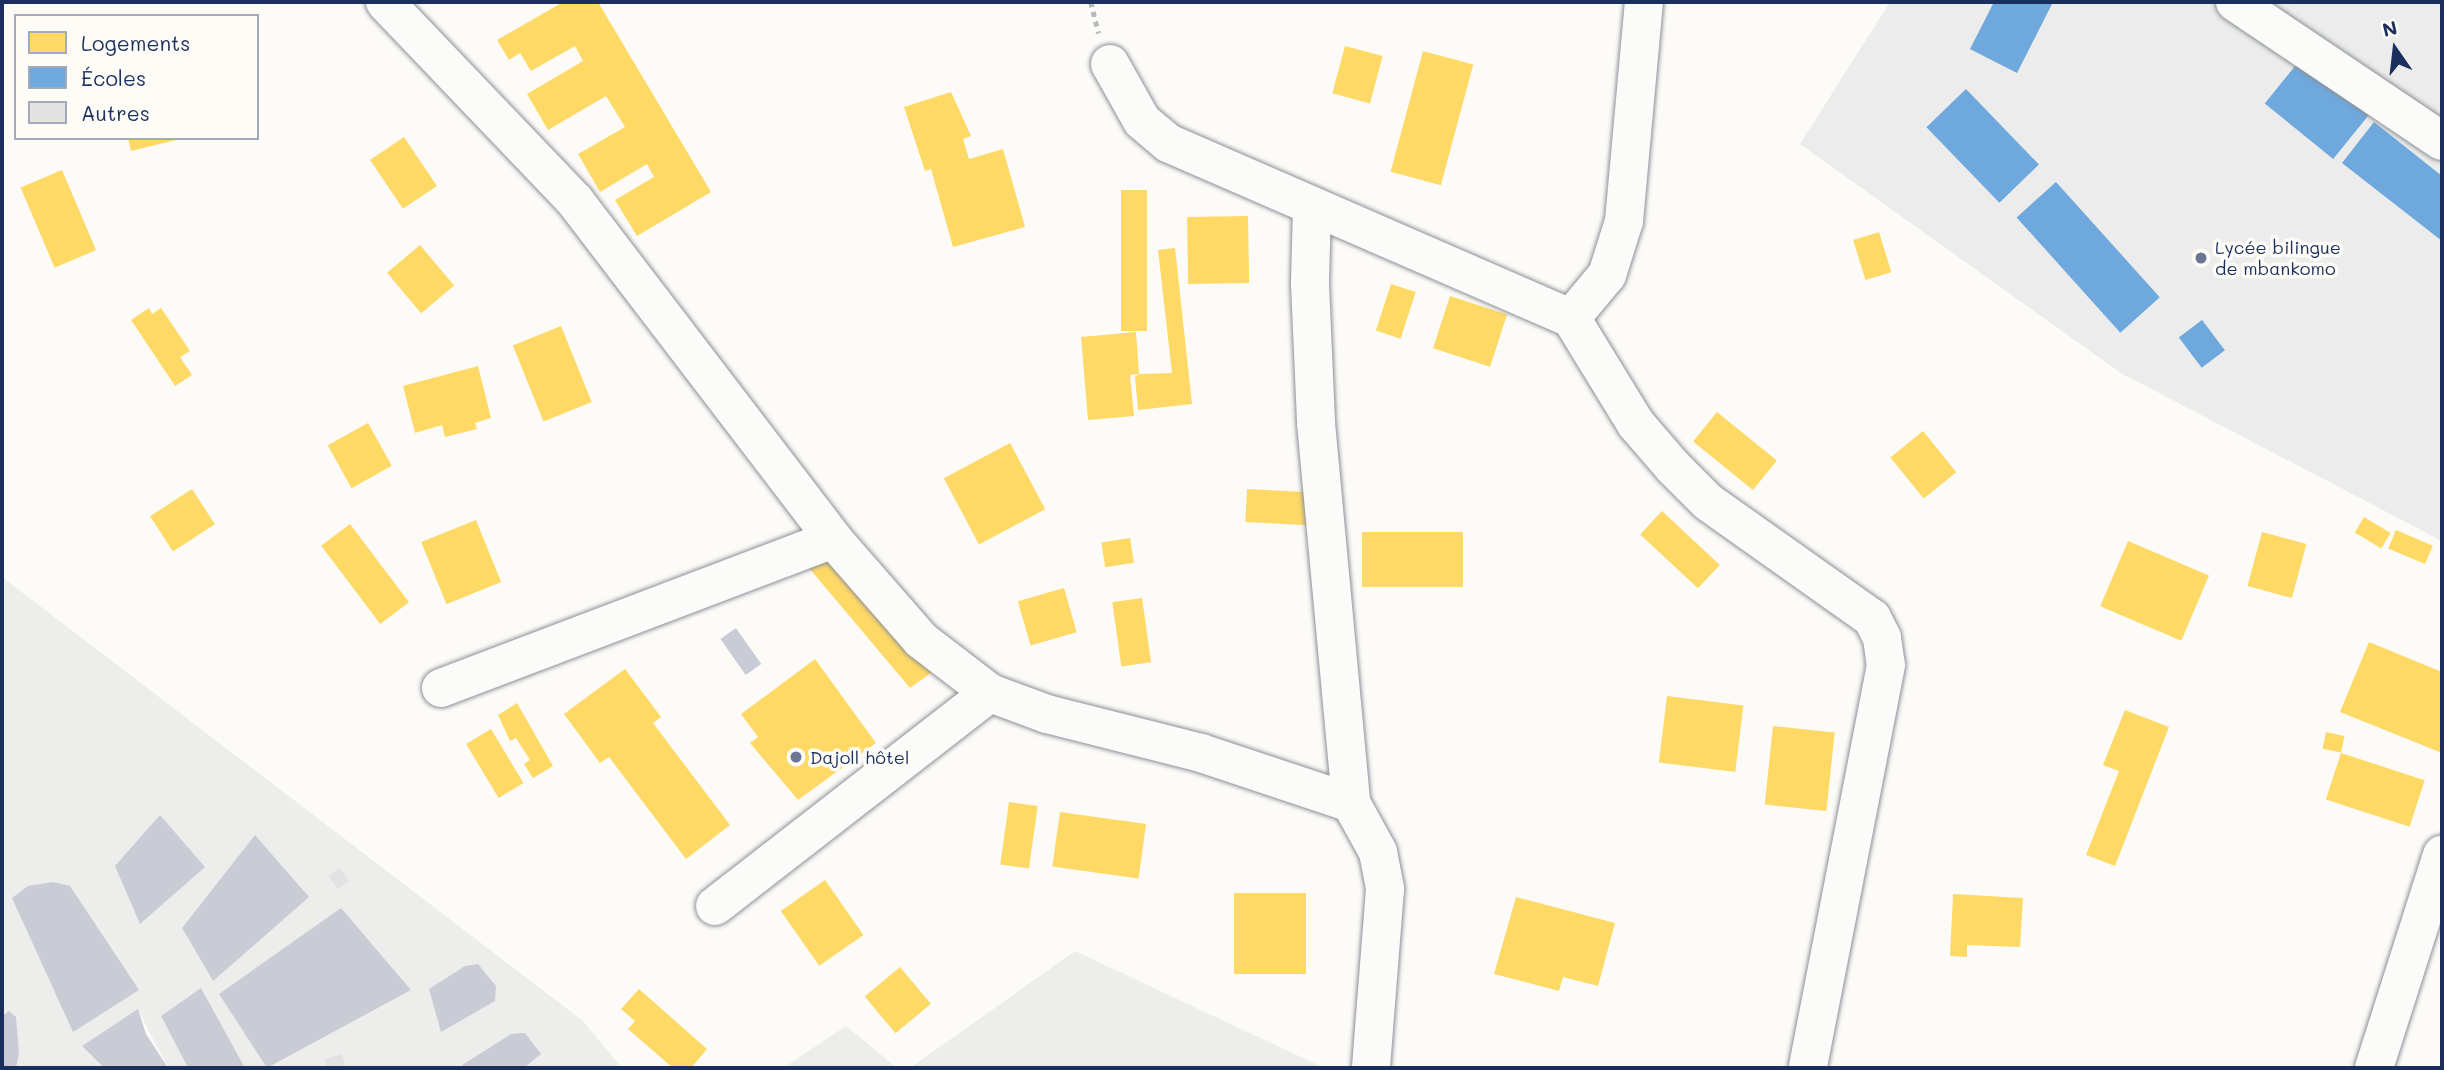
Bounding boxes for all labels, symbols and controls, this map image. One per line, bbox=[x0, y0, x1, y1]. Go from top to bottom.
legend bbox=[14, 14, 259, 140]
north arrow bbox=[2360, 14, 2430, 84]
text: N bbox=[2380, 14, 2400, 42]
text: Logements bbox=[81, 29, 191, 56]
text: Écoles bbox=[81, 64, 146, 91]
text: Autres bbox=[81, 99, 150, 126]
place label: Lycée bilingue de mbankomo bbox=[2215, 237, 2341, 280]
marker: Lycée bilingue de mbankomo bbox=[2193, 250, 2209, 266]
place label: Dajoll hôtel bbox=[810, 746, 910, 768]
marker: Dajoll hôtel bbox=[788, 749, 804, 765]

